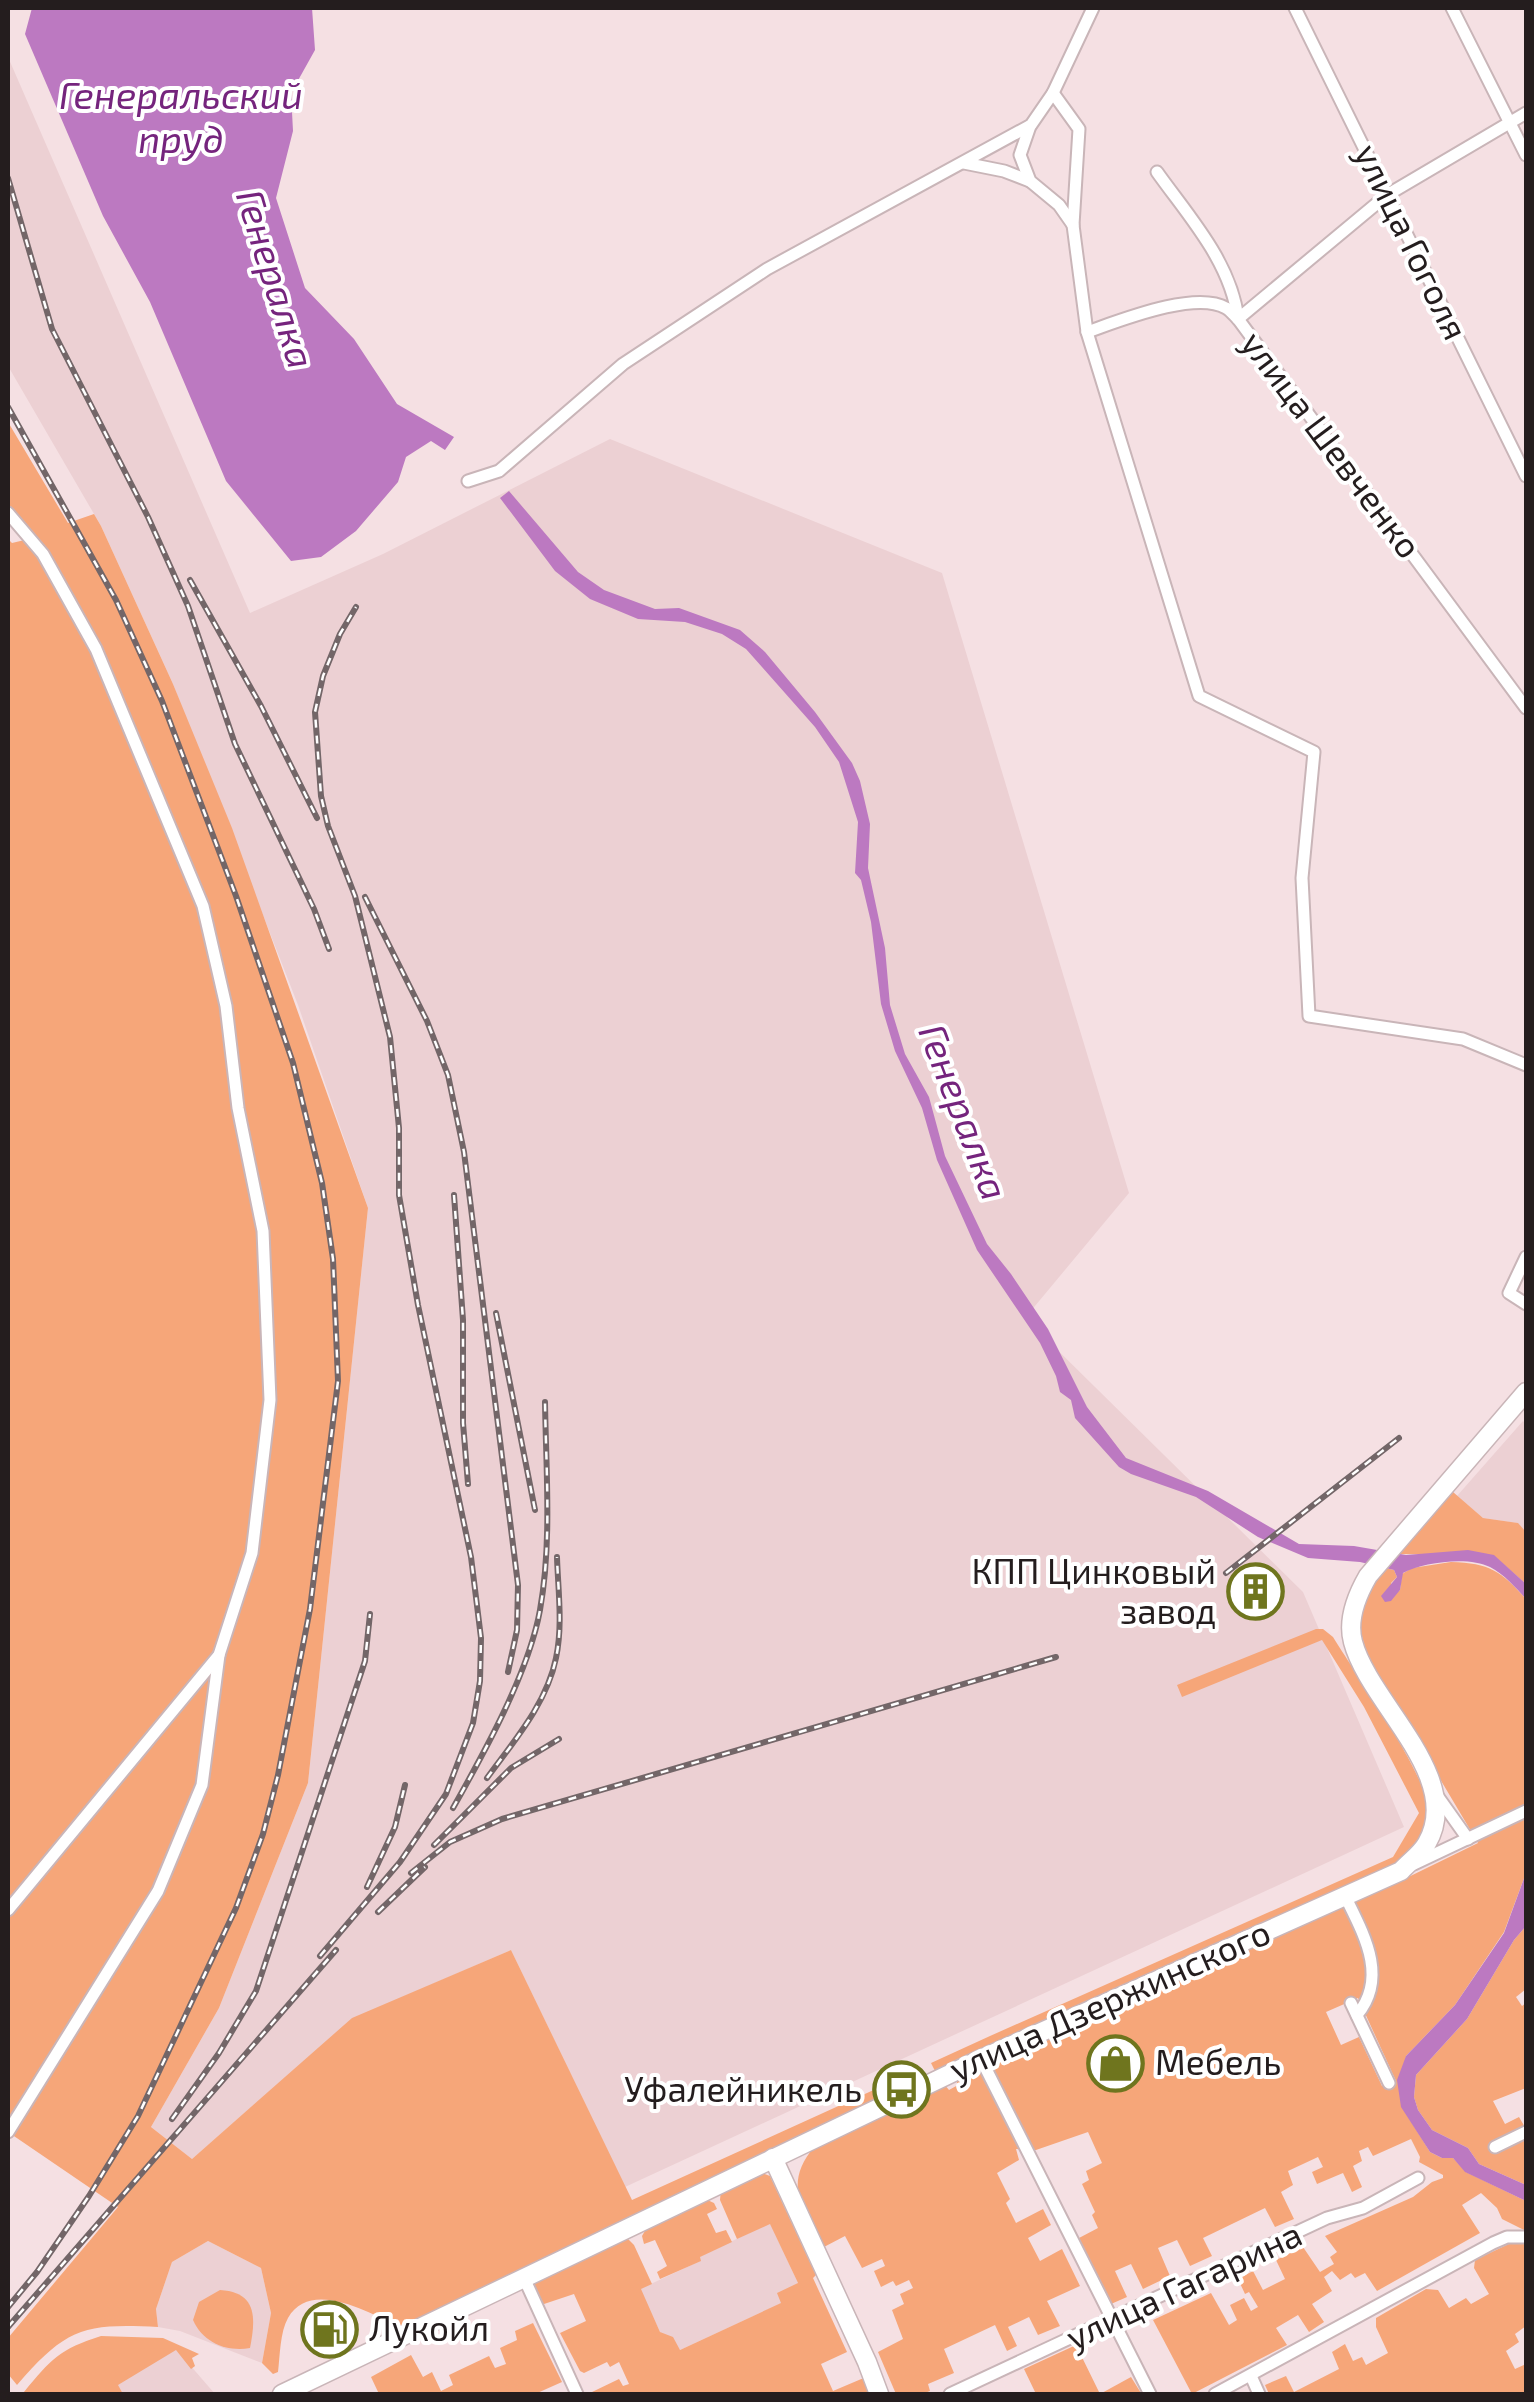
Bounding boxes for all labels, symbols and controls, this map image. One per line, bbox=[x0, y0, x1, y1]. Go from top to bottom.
water label: Генеральский пруд bbox=[59, 71, 303, 161]
street label: улица Гоголя bbox=[1346, 136, 1478, 346]
water label: Генералка bbox=[228, 183, 326, 373]
street label: улица Шевченко bbox=[1233, 322, 1431, 566]
water label: Генералка bbox=[910, 1017, 1019, 1206]
place label: КПП Цинковый завод bbox=[971, 1549, 1216, 1631]
building icon: КПП Цинковый завод bbox=[1225, 1562, 1285, 1622]
street label: улица Дзержинского bbox=[942, 1909, 1276, 2090]
shop icon: Мебель bbox=[1086, 2033, 1146, 2093]
place label: Мебель bbox=[1155, 2040, 1281, 2082]
bus stop icon: Уфалейникель bbox=[871, 2060, 931, 2120]
place label: Уфалейникель bbox=[624, 2067, 862, 2109]
street label: улица Гагарина bbox=[1059, 2211, 1308, 2358]
fuel station icon: Лукойл bbox=[300, 2299, 360, 2359]
place label: Лукойл bbox=[369, 2306, 489, 2349]

